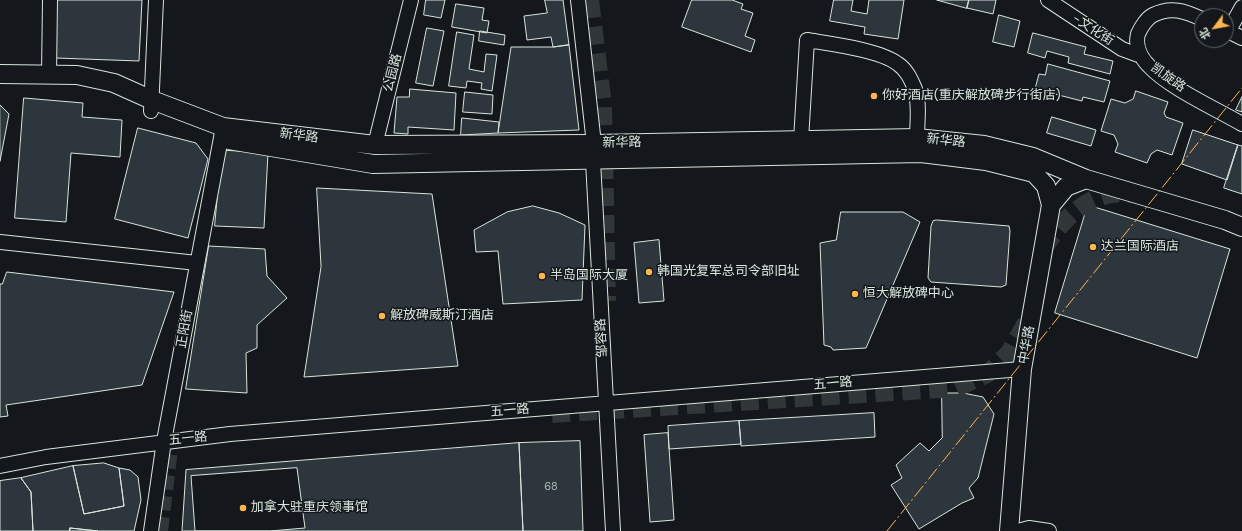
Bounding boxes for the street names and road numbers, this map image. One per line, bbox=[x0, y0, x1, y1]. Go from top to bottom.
street label: -文化街 bbox=[1069, 11, 1117, 49]
street label: 公园路 bbox=[381, 52, 405, 94]
street label: 凯旋路 bbox=[1148, 60, 1188, 96]
street label: 新华路 bbox=[279, 126, 319, 146]
street label: 新华路 bbox=[926, 131, 966, 151]
street label: 新华路 bbox=[602, 135, 642, 151]
street label: 正阳街 bbox=[174, 308, 196, 350]
street label: 邹容路 bbox=[593, 318, 611, 358]
street label: 中华路 bbox=[1016, 324, 1038, 366]
street label: 五一路 bbox=[813, 375, 853, 393]
street label: 五一路 bbox=[490, 402, 530, 420]
street label: 五一路 bbox=[168, 429, 208, 449]

